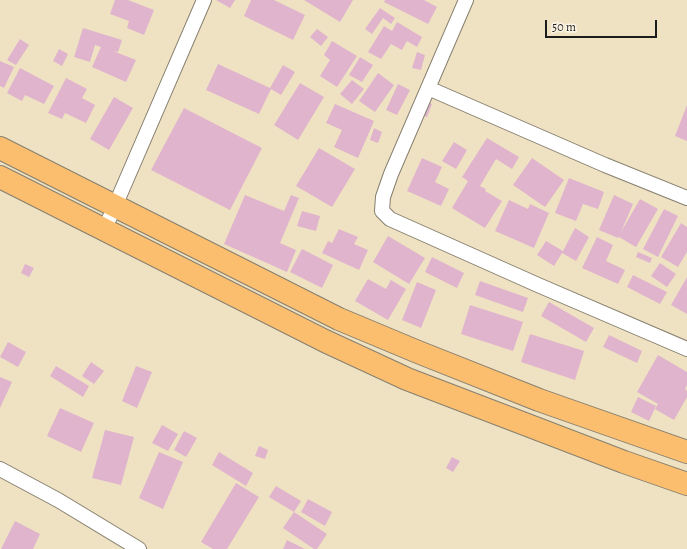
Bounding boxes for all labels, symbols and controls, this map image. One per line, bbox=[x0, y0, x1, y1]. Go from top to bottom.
scale bar bbox=[547, 12, 659, 38]
text: 50 m bbox=[552, 19, 576, 35]

